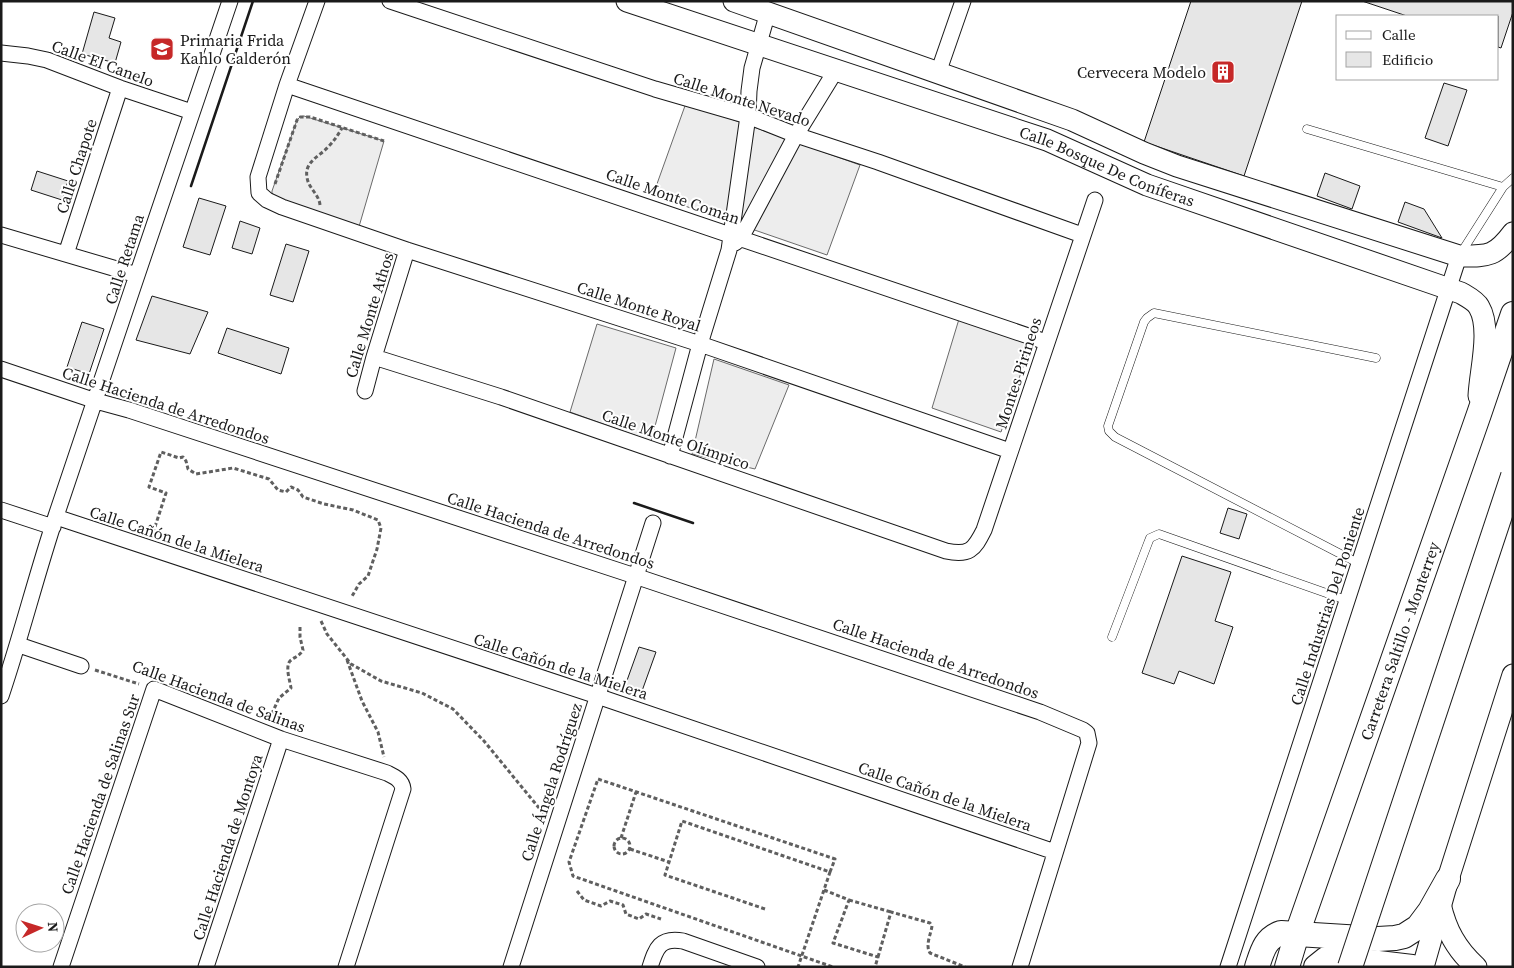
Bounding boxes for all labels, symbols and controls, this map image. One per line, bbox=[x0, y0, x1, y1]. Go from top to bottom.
legend bbox=[1336, 15, 1499, 80]
text: Calle bbox=[1382, 24, 1416, 45]
place label: Primaria Frida Kahlo Calderón bbox=[180, 29, 291, 69]
street label: Calle El Canelo bbox=[49, 34, 157, 92]
school or university icon: Primaria Frida Kahlo Calderón bbox=[149, 36, 175, 62]
text: Edificio bbox=[1382, 49, 1433, 70]
building icon: Cervecera Modelo bbox=[1210, 59, 1236, 85]
place label: Cervecera Modelo bbox=[1077, 61, 1206, 83]
street label: Calle Monte Nevado bbox=[671, 66, 813, 132]
street label: Calle Chapote bbox=[50, 116, 102, 216]
street label: Calle Bosque De Coníferas bbox=[1017, 121, 1198, 212]
street label: Calle Monte Coman bbox=[603, 163, 743, 229]
street label: Calle Retama bbox=[99, 210, 149, 307]
street label: Calle Monte Athos bbox=[339, 250, 399, 380]
street label: Calle Monte Royal bbox=[574, 276, 704, 336]
street label: Montes Pirineos bbox=[990, 314, 1046, 432]
street label: Calle Hacienda de Arredondos bbox=[60, 361, 273, 449]
street label: Calle Monte Olímpico bbox=[599, 403, 753, 475]
street label: Calle Hacienda de Arredondos bbox=[445, 486, 658, 574]
street label: Calle Cañón de la Mielera bbox=[87, 500, 268, 578]
street label: Calle Industrias Del Poniente bbox=[1284, 504, 1370, 708]
street label: Carretera Saltillo - Monterrey bbox=[1355, 538, 1445, 743]
street label: Calle Hacienda de Arredondos bbox=[830, 612, 1042, 704]
street label: Calle Cañón de la Mielera bbox=[471, 627, 652, 705]
street label: Calle Hacienda de Salinas bbox=[129, 654, 309, 738]
street label: Calle Hacienda de Salinas Sur bbox=[55, 691, 145, 897]
street label: Calle Ángela Rodríguez bbox=[515, 700, 587, 864]
street label: Calle Hacienda de Montoya bbox=[186, 750, 268, 943]
street label: Calle Cañón de la Mielera bbox=[855, 756, 1035, 836]
north arrow bbox=[15, 903, 65, 953]
text: N bbox=[43, 921, 63, 933]

